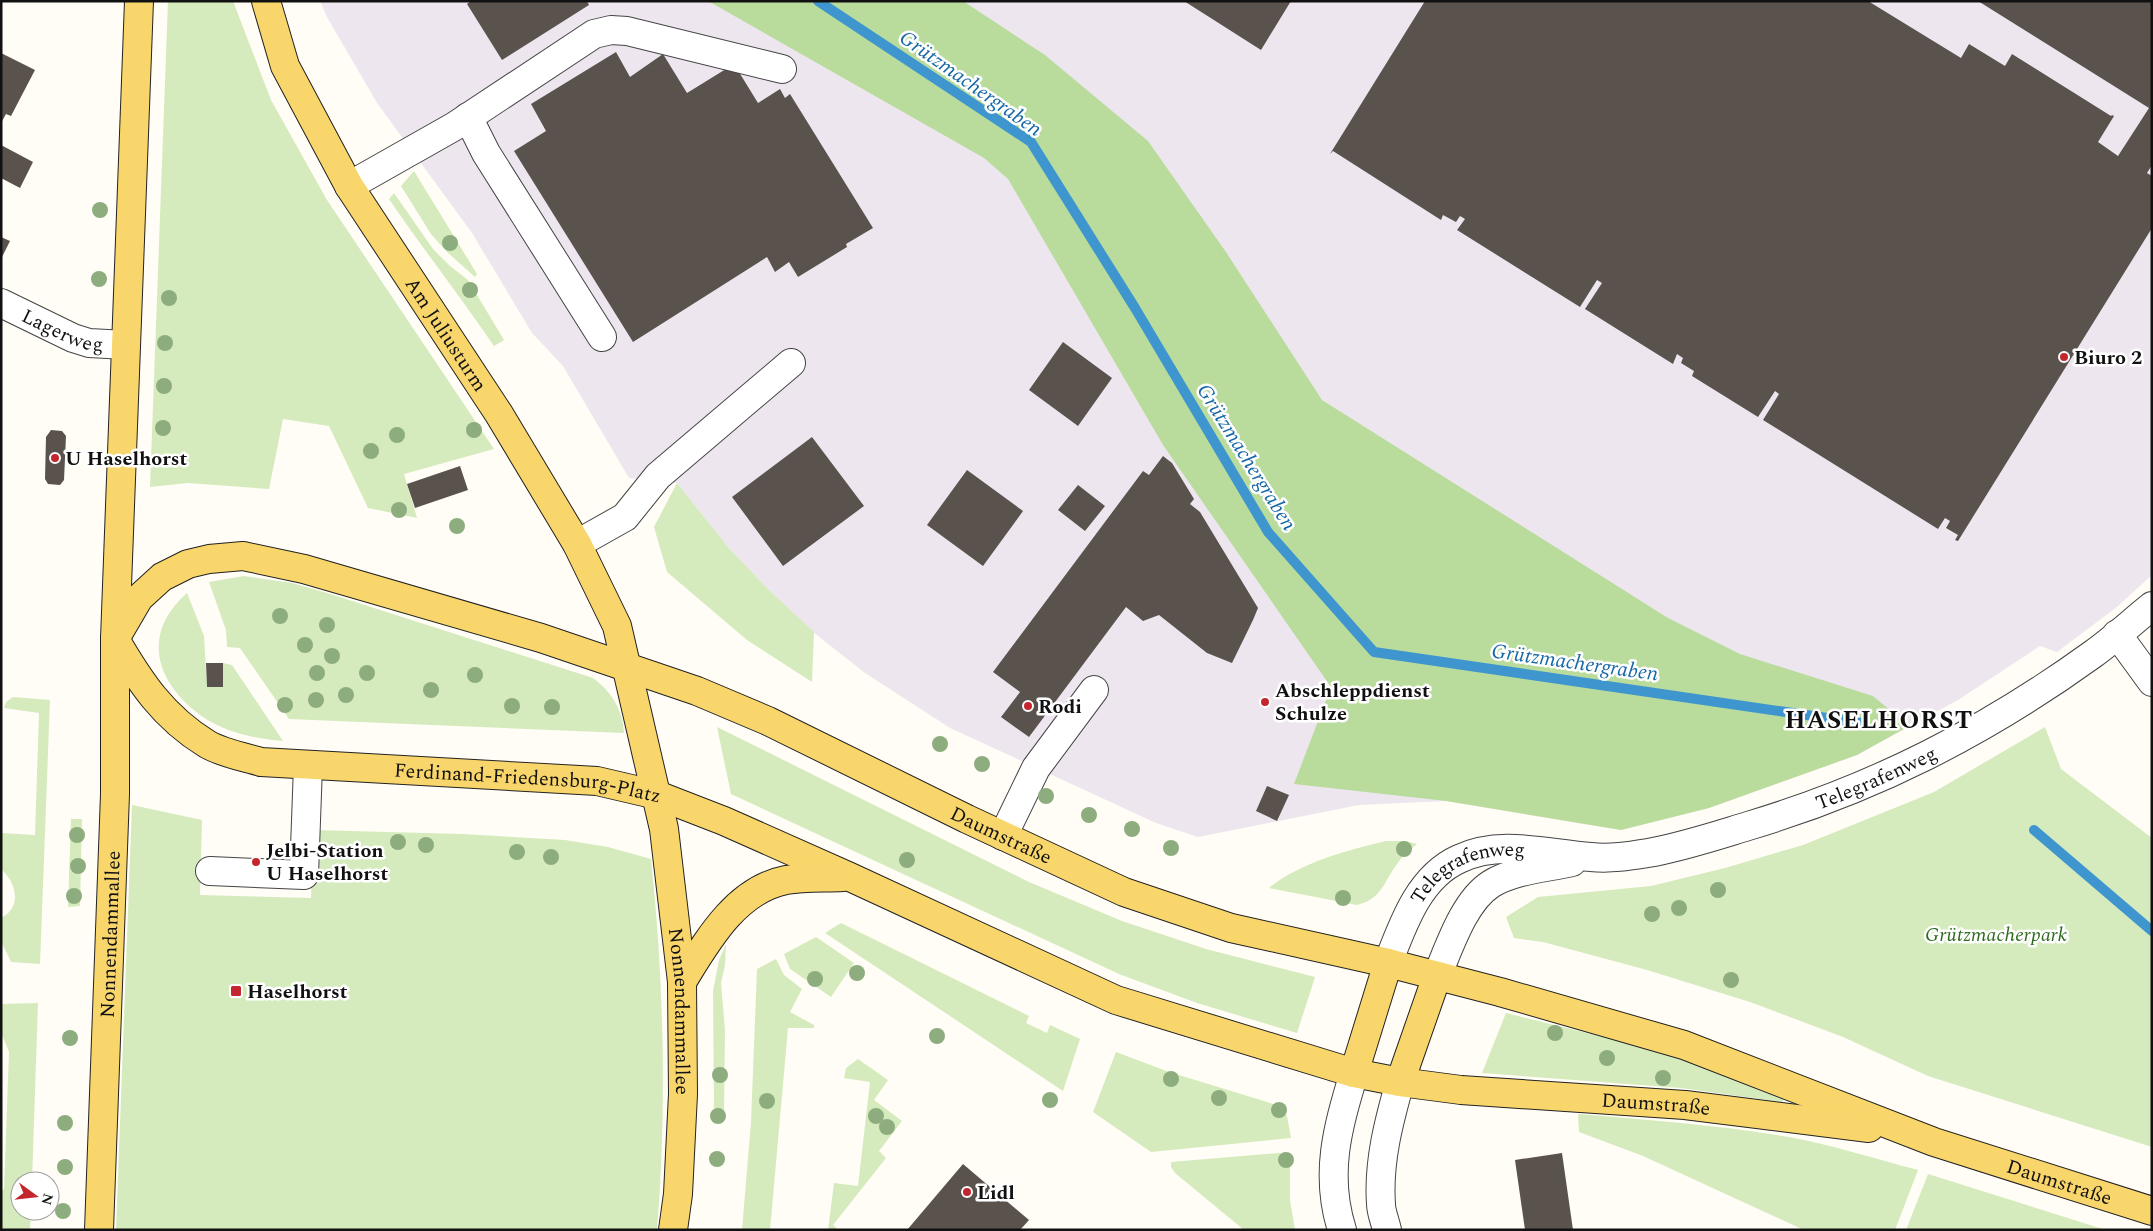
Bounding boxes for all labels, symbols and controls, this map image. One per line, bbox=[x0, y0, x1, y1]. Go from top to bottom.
water label: Grützmachergraben bbox=[892, 22, 1049, 145]
street label: Am Juliusturm bbox=[397, 272, 494, 398]
street label: Lagerweg bbox=[16, 301, 104, 360]
place label: Biuro 2 bbox=[2074, 343, 2142, 373]
marker: Biuro 2 bbox=[2058, 351, 2070, 363]
water label: Grützmachergraben bbox=[1188, 378, 1304, 537]
place label: U Haselhorst bbox=[65, 444, 187, 474]
marker: U Haselhorst bbox=[49, 452, 61, 464]
water label: Grützmachergraben bbox=[1489, 635, 1660, 691]
place label: Abschleppdienst Schulze bbox=[1275, 676, 1430, 729]
place label: Rodi bbox=[1038, 692, 1082, 722]
marker: Abschleppdienst Schulze bbox=[1259, 696, 1271, 708]
marker: Rodi bbox=[1022, 700, 1034, 712]
district label: HASELHORST bbox=[1785, 702, 1973, 740]
street label: Telegrafenweg bbox=[1811, 739, 1942, 818]
street label: Ferdinand-Friedensburg-Platz bbox=[393, 756, 664, 811]
street label: Daumstraße bbox=[945, 799, 1057, 872]
street label: Telegrafenweg bbox=[1403, 835, 1526, 910]
place label: Jelbi-Station U Haselhorst bbox=[266, 836, 388, 889]
street label: Nonnendammallee bbox=[93, 850, 129, 1018]
marker: Jelbi-Station U Haselhorst bbox=[250, 856, 262, 868]
park label: Grützmacherpark bbox=[1925, 920, 2068, 950]
street label: Nonnendammallee bbox=[660, 926, 697, 1095]
place label: Haselhorst bbox=[247, 977, 348, 1007]
marker: Haselhorst bbox=[229, 984, 243, 998]
street label: Daumstraße bbox=[1600, 1085, 1712, 1124]
street label: Daumstraße bbox=[2002, 1152, 2116, 1213]
north arrow bbox=[10, 1171, 60, 1221]
place label: Lidl bbox=[977, 1178, 1015, 1208]
marker: Lidl bbox=[961, 1186, 973, 1198]
text: N bbox=[35, 1191, 59, 1207]

